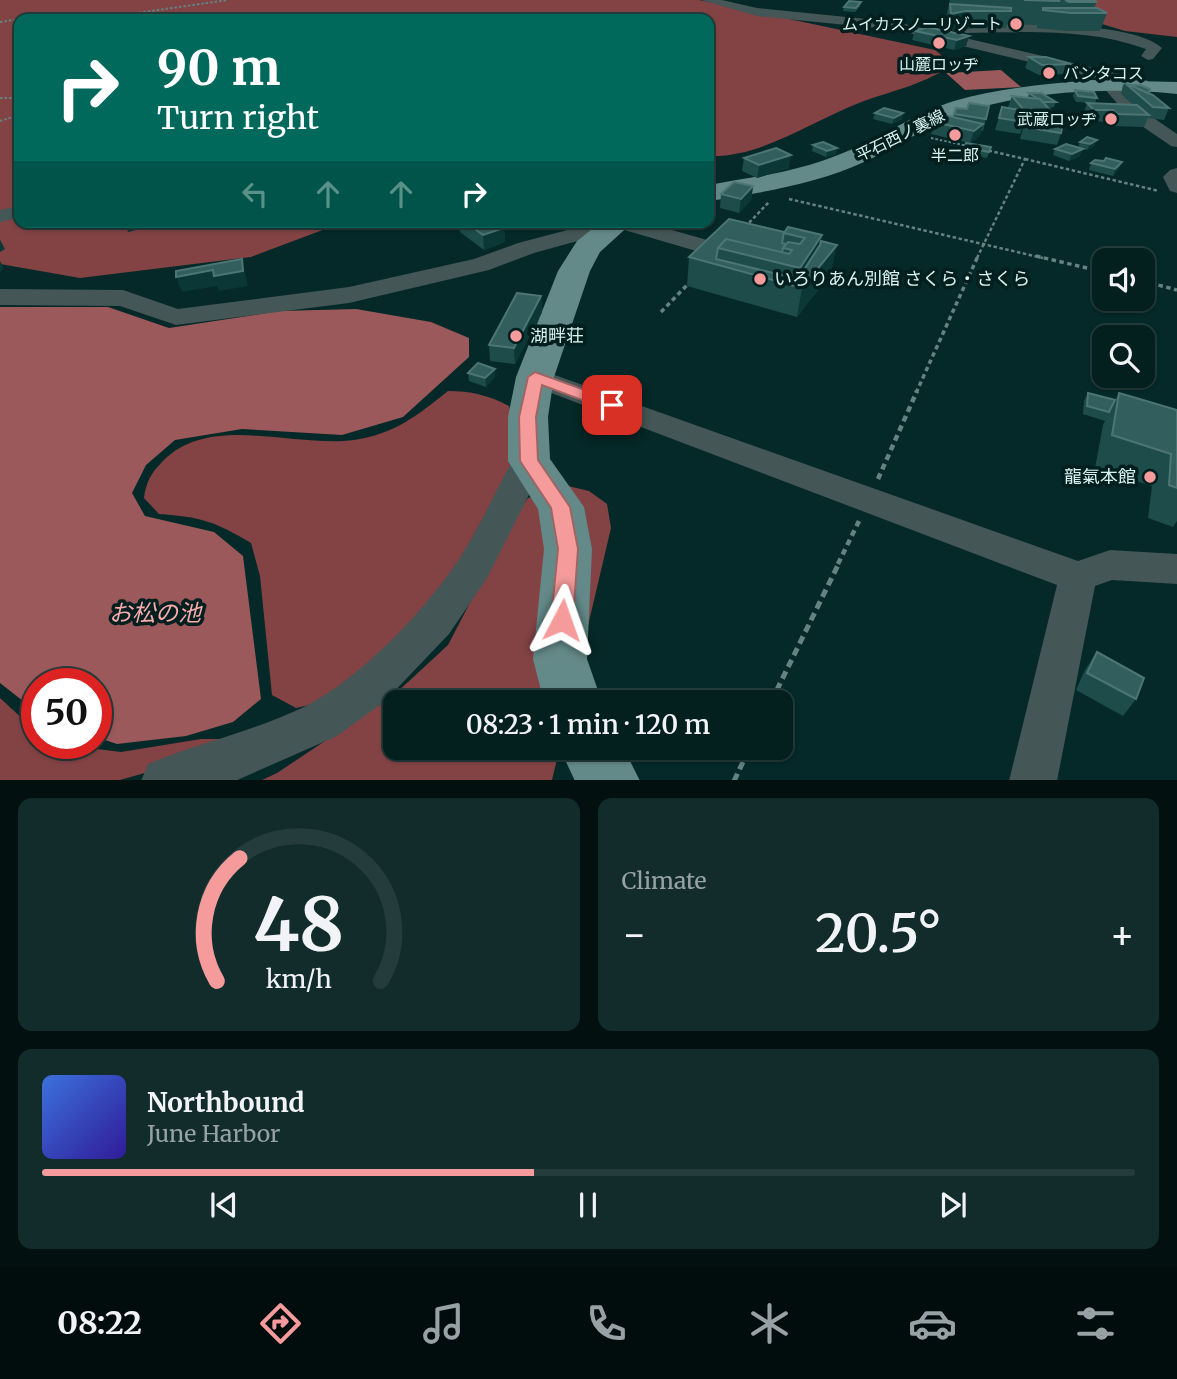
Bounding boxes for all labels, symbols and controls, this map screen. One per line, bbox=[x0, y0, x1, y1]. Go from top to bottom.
place label: ムイカスノーリゾート bbox=[842, 14, 1002, 34]
marker: ムイカスノーリゾート bbox=[1008, 16, 1024, 32]
marker: 山麓ロッヂ bbox=[931, 35, 947, 51]
text: 90 m bbox=[157, 37, 281, 98]
icon: right bbox=[42, 42, 133, 133]
place label: 山麓ロッヂ bbox=[899, 54, 979, 74]
place label: バンタコス bbox=[1063, 63, 1144, 83]
marker: バンタコス bbox=[1041, 65, 1057, 81]
text: Turn right bbox=[157, 98, 319, 138]
street label: 平石西ノ裏線 bbox=[852, 105, 948, 165]
place label: 武蔵ロッヂ bbox=[1017, 109, 1097, 129]
marker: 武蔵ロッヂ bbox=[1103, 111, 1119, 127]
marker: 半二郎 bbox=[947, 127, 963, 143]
place label: 半二郎 bbox=[931, 145, 979, 165]
icon: left bbox=[236, 175, 274, 213]
icon: ahead bbox=[309, 175, 347, 213]
icon: ahead bbox=[382, 175, 420, 213]
icon: right bbox=[455, 175, 493, 213]
map controls bbox=[1092, 248, 1155, 388]
button: sound bbox=[1092, 248, 1155, 311]
place label: いろりあん別館 さくら・さくら bbox=[774, 267, 1030, 290]
marker: いろりあん別館 さくら・さくら bbox=[752, 271, 768, 287]
place label: 湖畔荘 bbox=[530, 324, 584, 347]
button: search bbox=[1092, 325, 1155, 388]
marker: 湖畔荘 bbox=[508, 328, 524, 344]
pin bbox=[582, 375, 642, 435]
icon: arrive bbox=[593, 386, 631, 424]
place label: 龍氣本館 bbox=[1064, 465, 1136, 488]
marker: 龍氣本館 bbox=[1142, 469, 1158, 485]
position arrow bbox=[525, 583, 599, 657]
water label: お松の池 bbox=[109, 598, 203, 627]
speed limit sign: 50 bbox=[21, 668, 112, 759]
text: 08:23 · 1 min · 120 m bbox=[466, 708, 710, 741]
text: Climate bbox=[622, 866, 707, 895]
text: 48 bbox=[253, 879, 344, 971]
text: 20.5° bbox=[815, 901, 942, 966]
text: − bbox=[622, 911, 647, 958]
text: + bbox=[1110, 911, 1135, 958]
text: km/h bbox=[266, 962, 332, 994]
text: Northbound bbox=[147, 1086, 305, 1119]
text: June Harbor bbox=[147, 1119, 280, 1148]
icon: previous bbox=[205, 1186, 243, 1224]
icon: pause bbox=[569, 1186, 607, 1224]
icon: next bbox=[934, 1186, 972, 1224]
icon: directions bbox=[256, 1299, 305, 1348]
icon: music bbox=[419, 1299, 468, 1348]
icon: phone bbox=[582, 1299, 631, 1348]
icon: climate bbox=[745, 1299, 794, 1348]
icon: car bbox=[908, 1299, 957, 1348]
icon: filters bbox=[1071, 1299, 1120, 1348]
text: 08:22 bbox=[57, 1303, 142, 1343]

